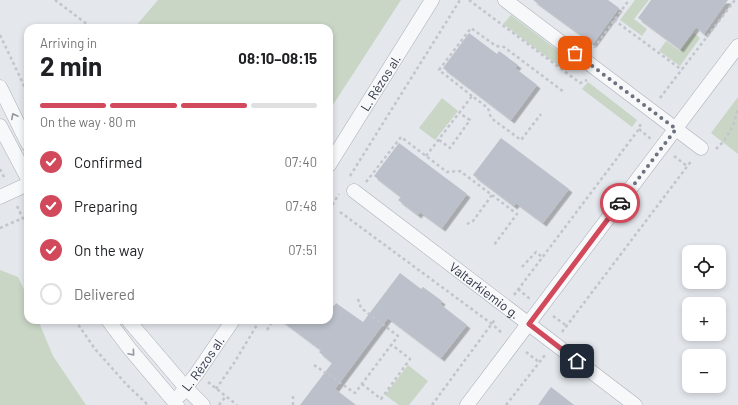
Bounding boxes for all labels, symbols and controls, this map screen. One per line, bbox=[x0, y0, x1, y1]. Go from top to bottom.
text: Arriving in bbox=[40, 35, 97, 51]
pin bbox=[558, 36, 592, 70]
icon: bag bbox=[564, 42, 586, 64]
text: 08:10–08:15 bbox=[238, 49, 317, 67]
text: 2 min bbox=[40, 50, 102, 81]
street label: L. Rėzos al. bbox=[357, 52, 404, 114]
one-way arrow bbox=[11, 112, 19, 120]
text: On the way · 80 m bbox=[40, 114, 136, 130]
icon: check bbox=[40, 151, 62, 173]
text: Confirmed bbox=[74, 153, 142, 171]
text: 07:40 bbox=[285, 154, 317, 170]
courier bbox=[600, 183, 640, 223]
icon: car bbox=[609, 192, 631, 214]
icon: check bbox=[40, 195, 62, 217]
text: Preparing bbox=[74, 197, 138, 215]
text: 07:48 bbox=[285, 198, 317, 214]
icon: check bbox=[40, 239, 62, 261]
text: On the way bbox=[74, 241, 144, 259]
text: 07:51 bbox=[288, 242, 317, 258]
map controls bbox=[682, 245, 726, 393]
button: locate bbox=[682, 245, 726, 289]
street label: Valtarkiemio g. bbox=[446, 259, 523, 322]
text: Delivered bbox=[74, 285, 135, 303]
button: + bbox=[682, 297, 726, 341]
street label: L. Rėzos al. bbox=[178, 333, 228, 394]
pin bbox=[560, 344, 594, 378]
one-way arrow bbox=[128, 348, 135, 355]
button: − bbox=[682, 349, 726, 393]
icon: home bbox=[566, 350, 588, 372]

